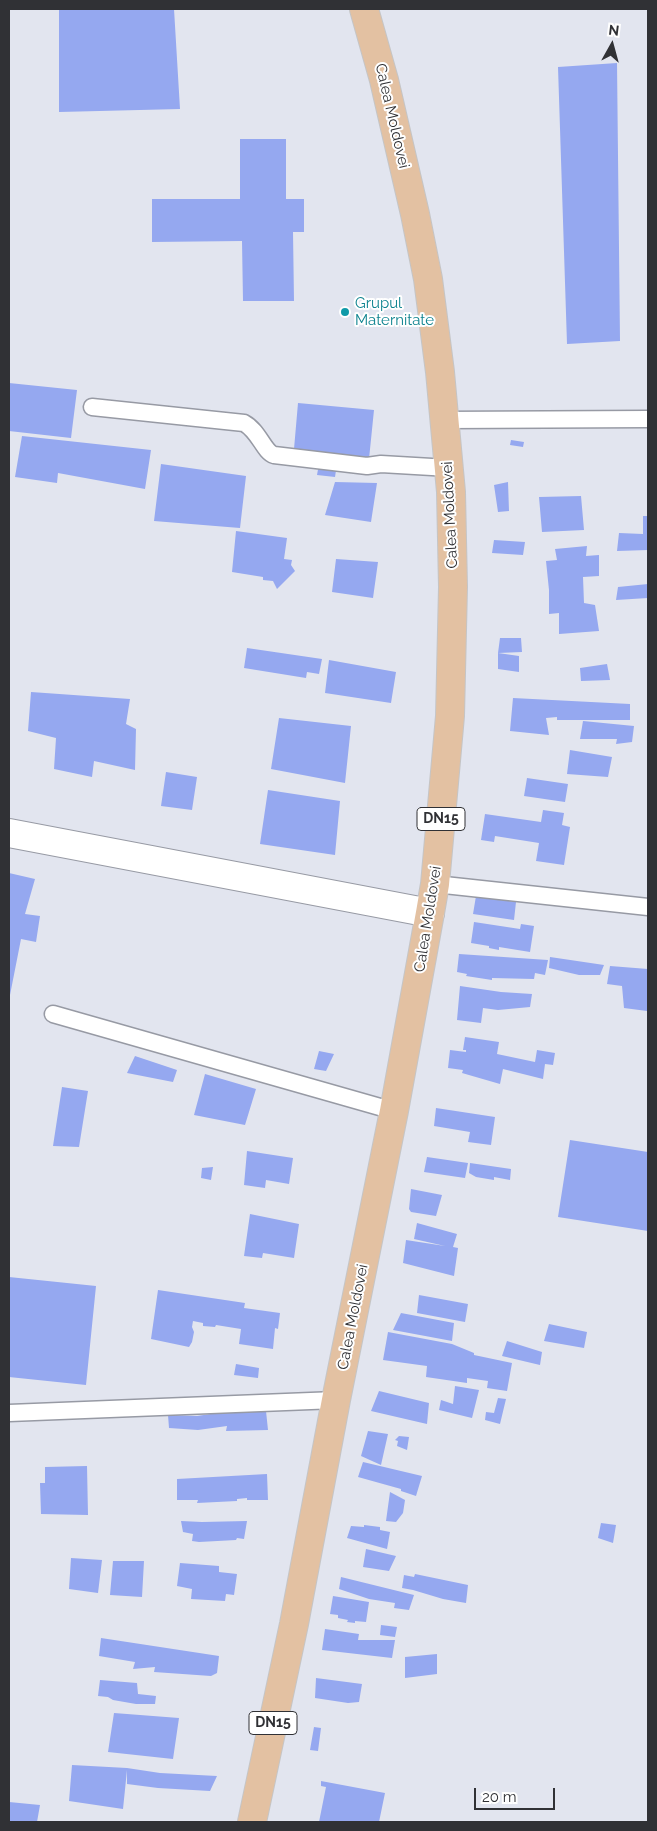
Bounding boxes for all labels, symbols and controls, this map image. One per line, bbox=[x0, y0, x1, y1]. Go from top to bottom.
north arrow bbox=[587, 20, 637, 70]
text: N bbox=[608, 22, 620, 39]
street label: Calea Moldovei bbox=[371, 62, 413, 170]
place label: Grupul Maternitate bbox=[355, 294, 434, 329]
marker: Grupul Maternitate bbox=[339, 306, 351, 318]
street label: Calea Moldovei bbox=[438, 461, 462, 569]
road number: DN15 bbox=[417, 808, 465, 831]
street label: Calea Moldovei bbox=[411, 865, 445, 973]
street label: Calea Moldovei bbox=[334, 1263, 372, 1371]
road number: DN15 bbox=[249, 1712, 297, 1735]
scale bar bbox=[477, 1778, 558, 1810]
text: 20 m bbox=[482, 1788, 517, 1806]

